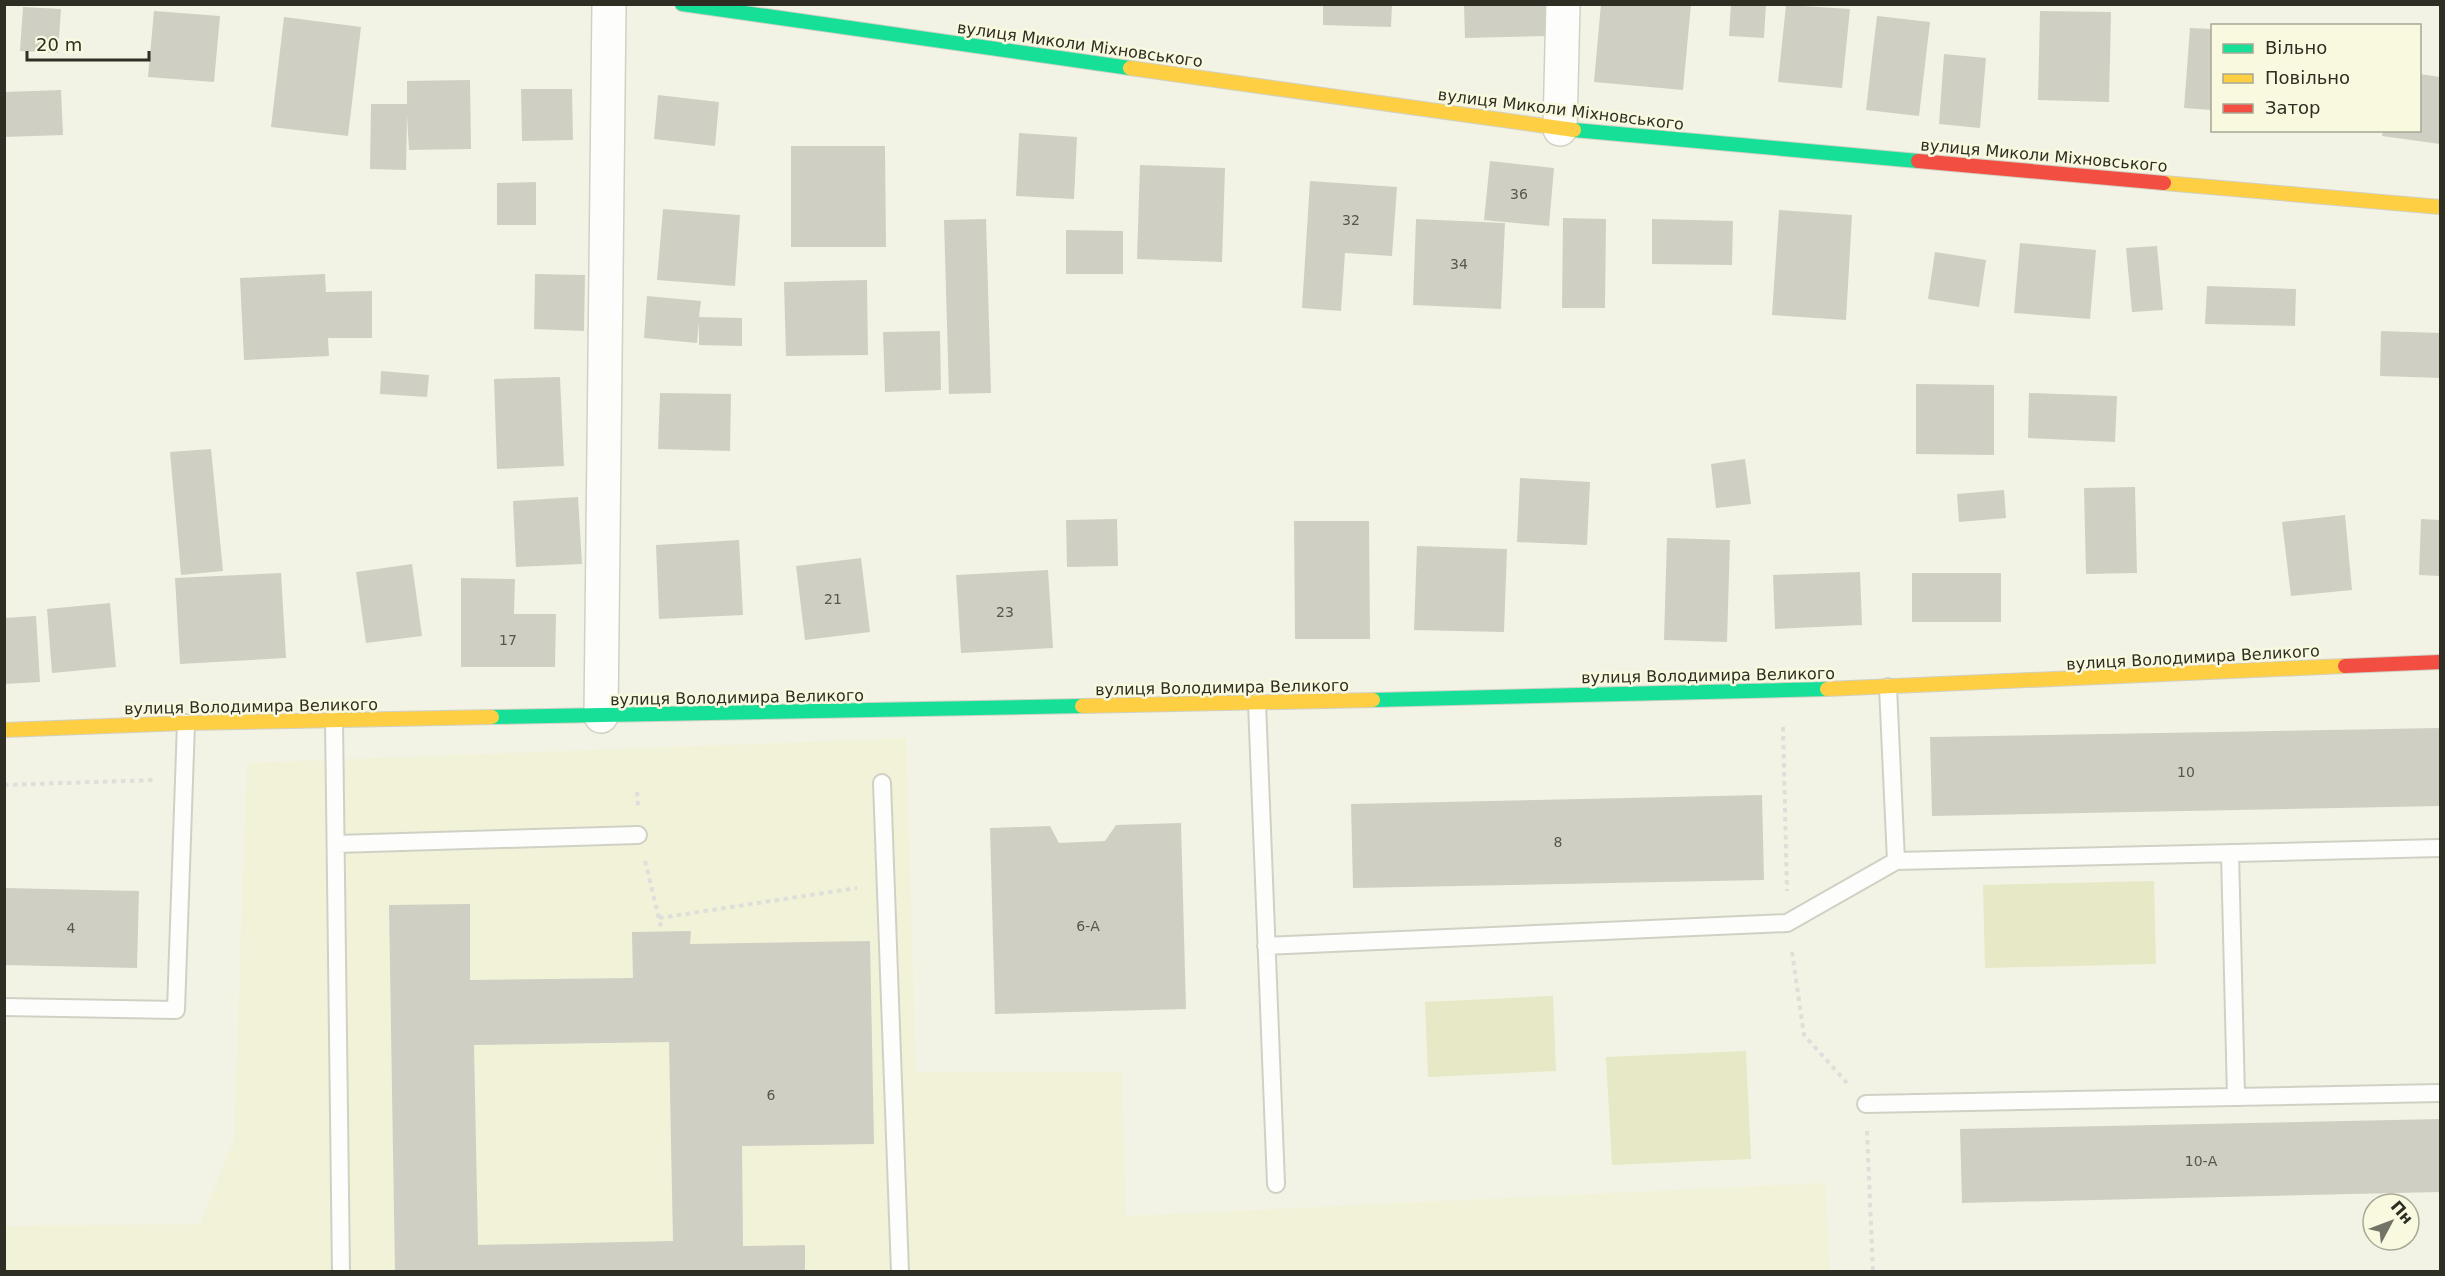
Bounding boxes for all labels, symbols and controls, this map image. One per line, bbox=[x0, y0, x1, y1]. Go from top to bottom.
street label: вулиця Миколи Міхновського bbox=[956, 18, 1204, 71]
scale bar bbox=[27, 24, 148, 62]
legend bbox=[2211, 24, 2421, 132]
text: 20 m bbox=[36, 34, 82, 55]
text: Вільно bbox=[2265, 37, 2327, 58]
text: Повільно bbox=[2265, 67, 2350, 88]
street label: вулиця Миколи Міхновського bbox=[1437, 85, 1685, 134]
text: Затор bbox=[2265, 97, 2321, 118]
street label: вулиця Миколи Міхновського bbox=[1920, 135, 2168, 176]
house number: 36 bbox=[1510, 186, 1528, 202]
house number: 32 bbox=[1342, 212, 1360, 228]
house number: 34 bbox=[1450, 256, 1468, 272]
house number: 21 bbox=[824, 591, 842, 607]
house number: 23 bbox=[996, 604, 1014, 620]
house number: 17 bbox=[499, 632, 517, 648]
street label: вулиця Володимира Великого bbox=[2066, 641, 2320, 674]
street label: вулиця Володимира Великого bbox=[1581, 664, 1835, 687]
street label: вулиця Володимира Великого bbox=[1095, 676, 1349, 699]
street label: вулиця Володимира Великого bbox=[610, 686, 864, 709]
street label: вулиця Володимира Великого bbox=[124, 695, 378, 718]
house number: 10 bbox=[2177, 764, 2195, 780]
house number: 8 bbox=[1554, 834, 1562, 850]
house number: 6-А bbox=[1076, 918, 1100, 934]
house number: 4 bbox=[67, 920, 76, 936]
house number: 6 bbox=[767, 1087, 776, 1103]
house number: 10-А bbox=[2185, 1153, 2218, 1169]
north arrow bbox=[2361, 1192, 2421, 1252]
text: Пн bbox=[2387, 1197, 2417, 1228]

